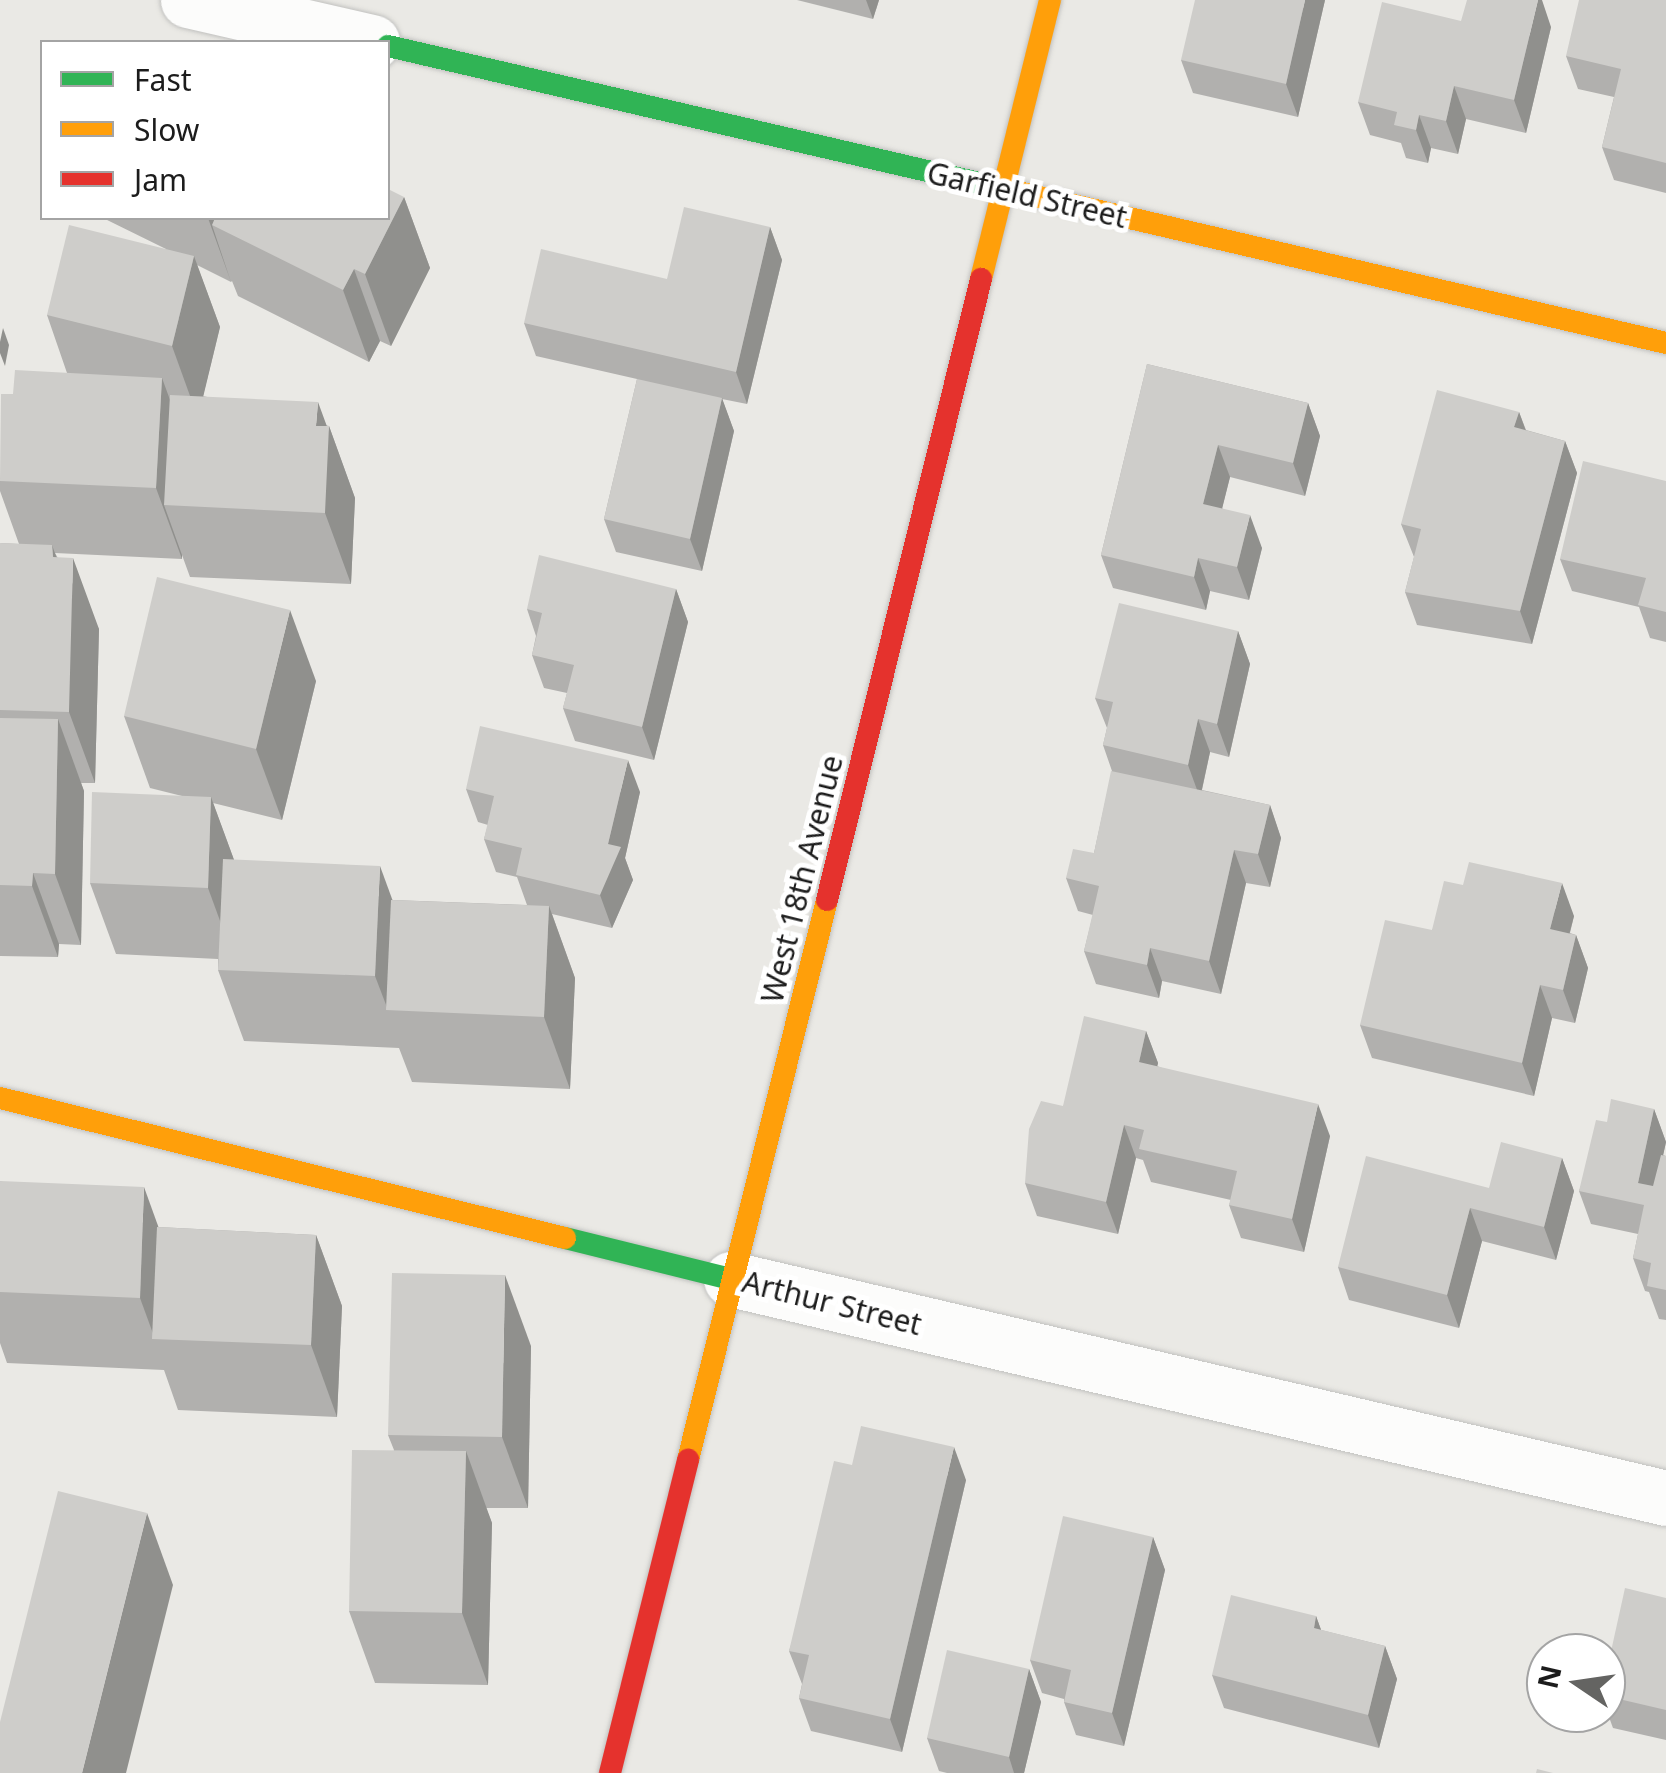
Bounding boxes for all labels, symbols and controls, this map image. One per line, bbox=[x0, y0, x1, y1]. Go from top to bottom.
legend bbox=[40, 40, 390, 220]
text: Fast bbox=[134, 59, 192, 100]
text: Slow bbox=[134, 109, 199, 150]
street label: Garfield Street bbox=[924, 155, 1130, 235]
text: Jam bbox=[134, 159, 187, 200]
street label: West 18th Avenue bbox=[754, 751, 850, 1007]
street label: Arthur Street bbox=[739, 1263, 925, 1343]
north arrow bbox=[1526, 1633, 1626, 1733]
text: N bbox=[1528, 1661, 1570, 1692]

